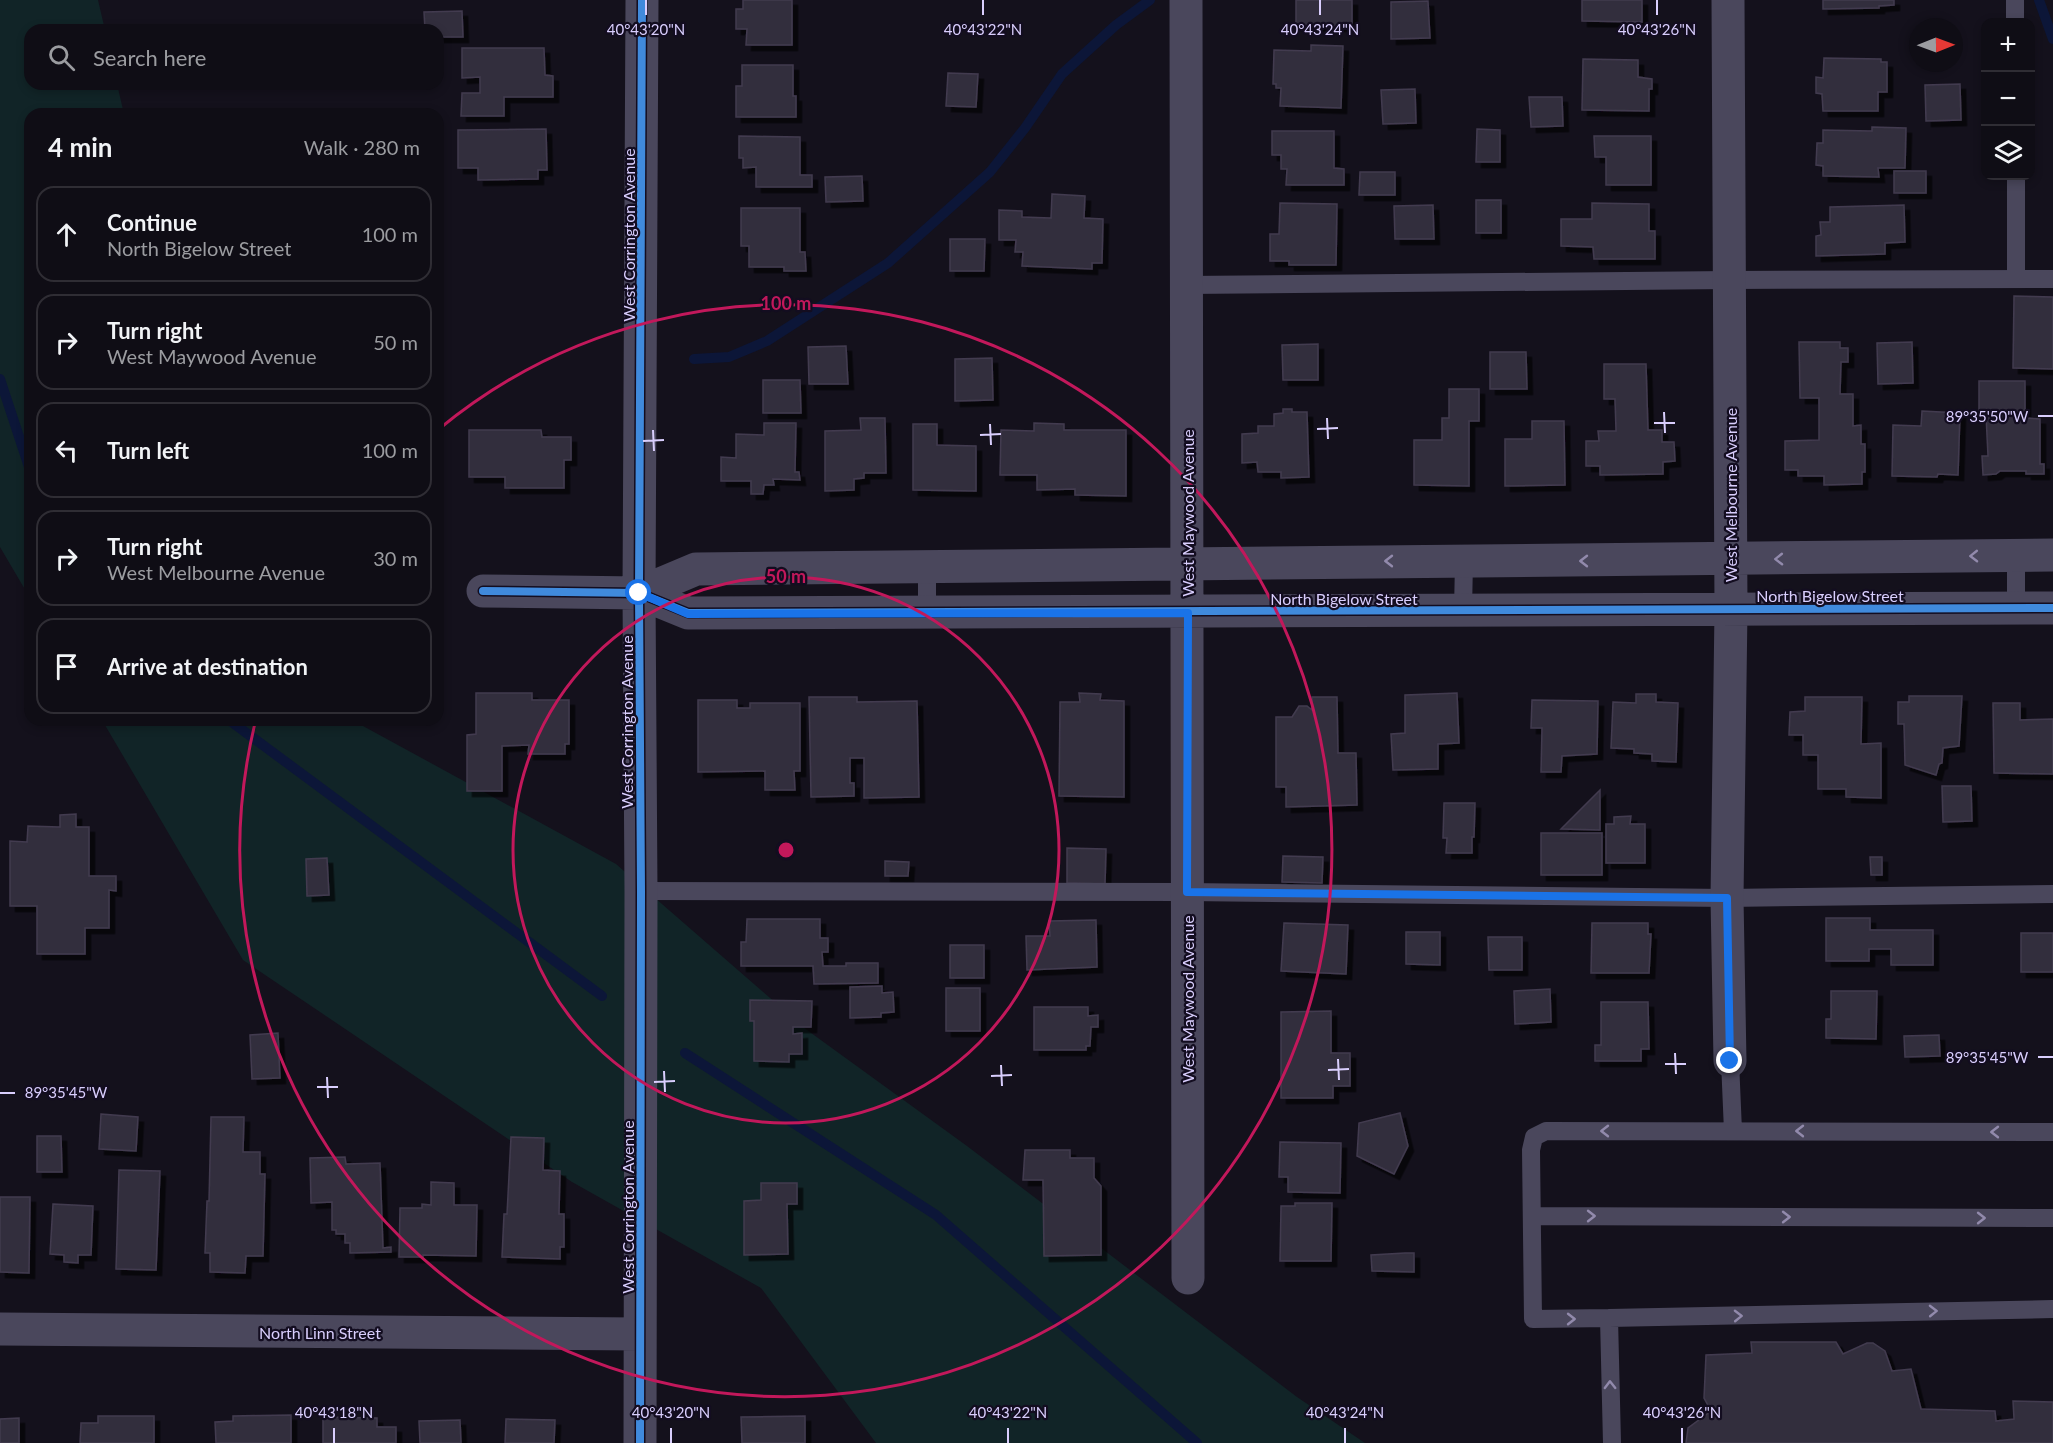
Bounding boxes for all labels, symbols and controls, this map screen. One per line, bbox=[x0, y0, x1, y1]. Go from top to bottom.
north arrow bbox=[1909, 18, 1963, 72]
map controls bbox=[1981, 18, 2035, 180]
button: + bbox=[1981, 18, 2035, 72]
text: 40°43'20"N bbox=[607, 20, 685, 38]
text: 40°43'22"N bbox=[944, 20, 1022, 38]
text: 40°43'24"N bbox=[1281, 20, 1359, 38]
text: 40°43'26"N bbox=[1618, 20, 1696, 38]
search box bbox=[24, 24, 444, 90]
icon: search bbox=[45, 41, 78, 74]
text: Search here bbox=[93, 44, 206, 71]
button: − bbox=[1981, 72, 2035, 126]
button: layers bbox=[1981, 126, 2035, 180]
text: 4 min bbox=[48, 131, 112, 163]
text: Walk · 280 m bbox=[304, 135, 420, 159]
street label: West Corrington Avenue bbox=[619, 148, 638, 322]
text: Continue bbox=[107, 209, 197, 236]
icon: ahead bbox=[50, 218, 83, 251]
text: 100 m bbox=[362, 222, 418, 246]
text: North Bigelow Street bbox=[107, 236, 291, 260]
text: 100 m bbox=[761, 292, 811, 314]
text: Turn right bbox=[107, 317, 202, 344]
icon: right bbox=[50, 326, 83, 359]
text: 50 m bbox=[373, 330, 418, 354]
text: West Maywood Avenue bbox=[107, 344, 316, 368]
text: 89°35'50"W bbox=[1946, 407, 2029, 425]
street label: West Melbourne Avenue bbox=[1721, 408, 1740, 582]
street label: West Maywood Avenue bbox=[1178, 429, 1197, 597]
icon: left bbox=[50, 434, 83, 467]
text: Turn left bbox=[107, 437, 189, 464]
text: 100 m bbox=[362, 438, 418, 462]
text: Turn right bbox=[107, 533, 202, 560]
icon: right bbox=[50, 542, 83, 575]
text: 30 m bbox=[373, 546, 418, 570]
one-way arrow bbox=[1969, 550, 1978, 562]
one-way arrow bbox=[1774, 553, 1783, 565]
one-way arrow bbox=[1579, 554, 1588, 567]
one-way arrow bbox=[1384, 555, 1393, 568]
text: West Melbourne Avenue bbox=[107, 560, 325, 584]
text: 50 m bbox=[766, 565, 806, 587]
route start bbox=[625, 579, 651, 605]
street label: North Bigelow Street bbox=[1756, 586, 1904, 605]
street label: North Bigelow Street bbox=[1270, 589, 1418, 608]
street label: West Corrington Avenue bbox=[617, 635, 636, 809]
icon: arrive bbox=[50, 650, 83, 683]
text: Arrive at destination bbox=[107, 653, 308, 680]
centre of rings bbox=[776, 840, 796, 860]
street label: West Maywood Avenue bbox=[1178, 915, 1197, 1083]
route end bbox=[1716, 1047, 1742, 1073]
text: 89°35'45"W bbox=[1946, 1048, 2029, 1066]
text: 89°35'45"W bbox=[25, 1083, 108, 1101]
street label: West Corrington Avenue bbox=[618, 1120, 637, 1294]
one-way arrow bbox=[1600, 1125, 1609, 1137]
one-way arrow bbox=[1795, 1125, 1804, 1137]
one-way arrow bbox=[1990, 1126, 1999, 1138]
one-way arrow bbox=[1586, 1210, 1595, 1222]
one-way arrow bbox=[1781, 1211, 1790, 1223]
one-way arrow bbox=[1976, 1212, 1985, 1224]
one-way arrow bbox=[1928, 1305, 1937, 1318]
one-way arrow bbox=[1733, 1309, 1742, 1322]
one-way arrow bbox=[1567, 1313, 1576, 1325]
street label: North Linn Street bbox=[259, 1323, 381, 1342]
one-way arrow bbox=[1604, 1380, 1617, 1389]
text: 40°43'18"N bbox=[295, 1403, 373, 1421]
text: 40°43'20"N bbox=[632, 1403, 710, 1421]
text: 40°43'22"N bbox=[969, 1403, 1047, 1421]
text: 40°43'24"N bbox=[1306, 1403, 1384, 1421]
text: 40°43'26"N bbox=[1643, 1403, 1721, 1421]

